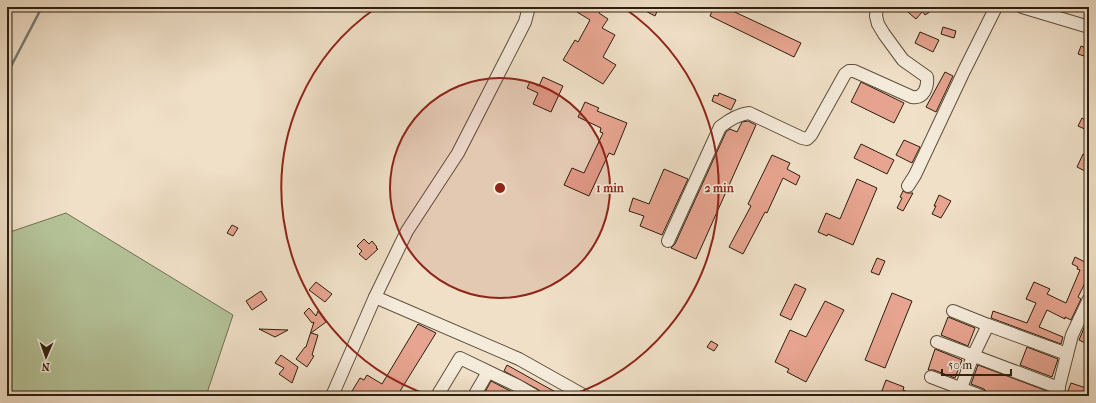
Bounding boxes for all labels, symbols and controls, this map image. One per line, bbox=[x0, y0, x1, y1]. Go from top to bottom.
centre of rings bbox=[493, 181, 507, 195]
text: 1 min bbox=[596, 181, 625, 195]
text: 2 min bbox=[704, 181, 735, 195]
north arrow bbox=[26, 337, 66, 377]
scale bar bbox=[942, 351, 1011, 377]
text: 50 m bbox=[948, 358, 972, 372]
text: N bbox=[41, 360, 50, 373]

